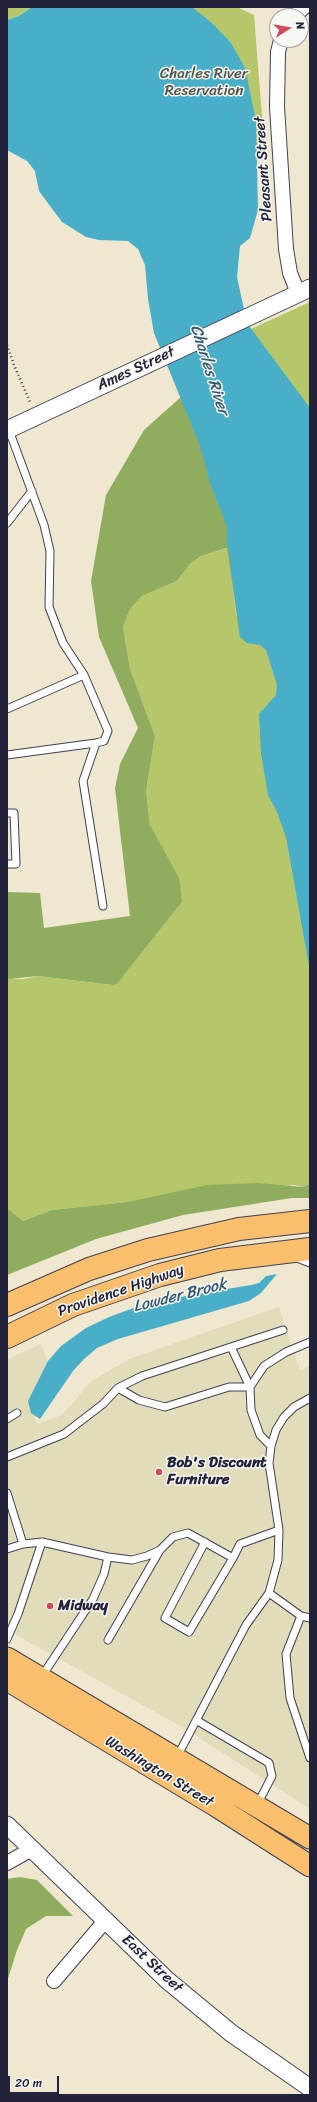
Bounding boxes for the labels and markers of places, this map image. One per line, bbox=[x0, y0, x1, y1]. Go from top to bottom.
place label: Bob's Discount Furniture bbox=[167, 1454, 267, 1489]
marker: Bob's Discount Furniture bbox=[154, 1467, 164, 1477]
place label: Midway bbox=[58, 1597, 108, 1615]
marker: Midway bbox=[45, 1601, 55, 1611]

